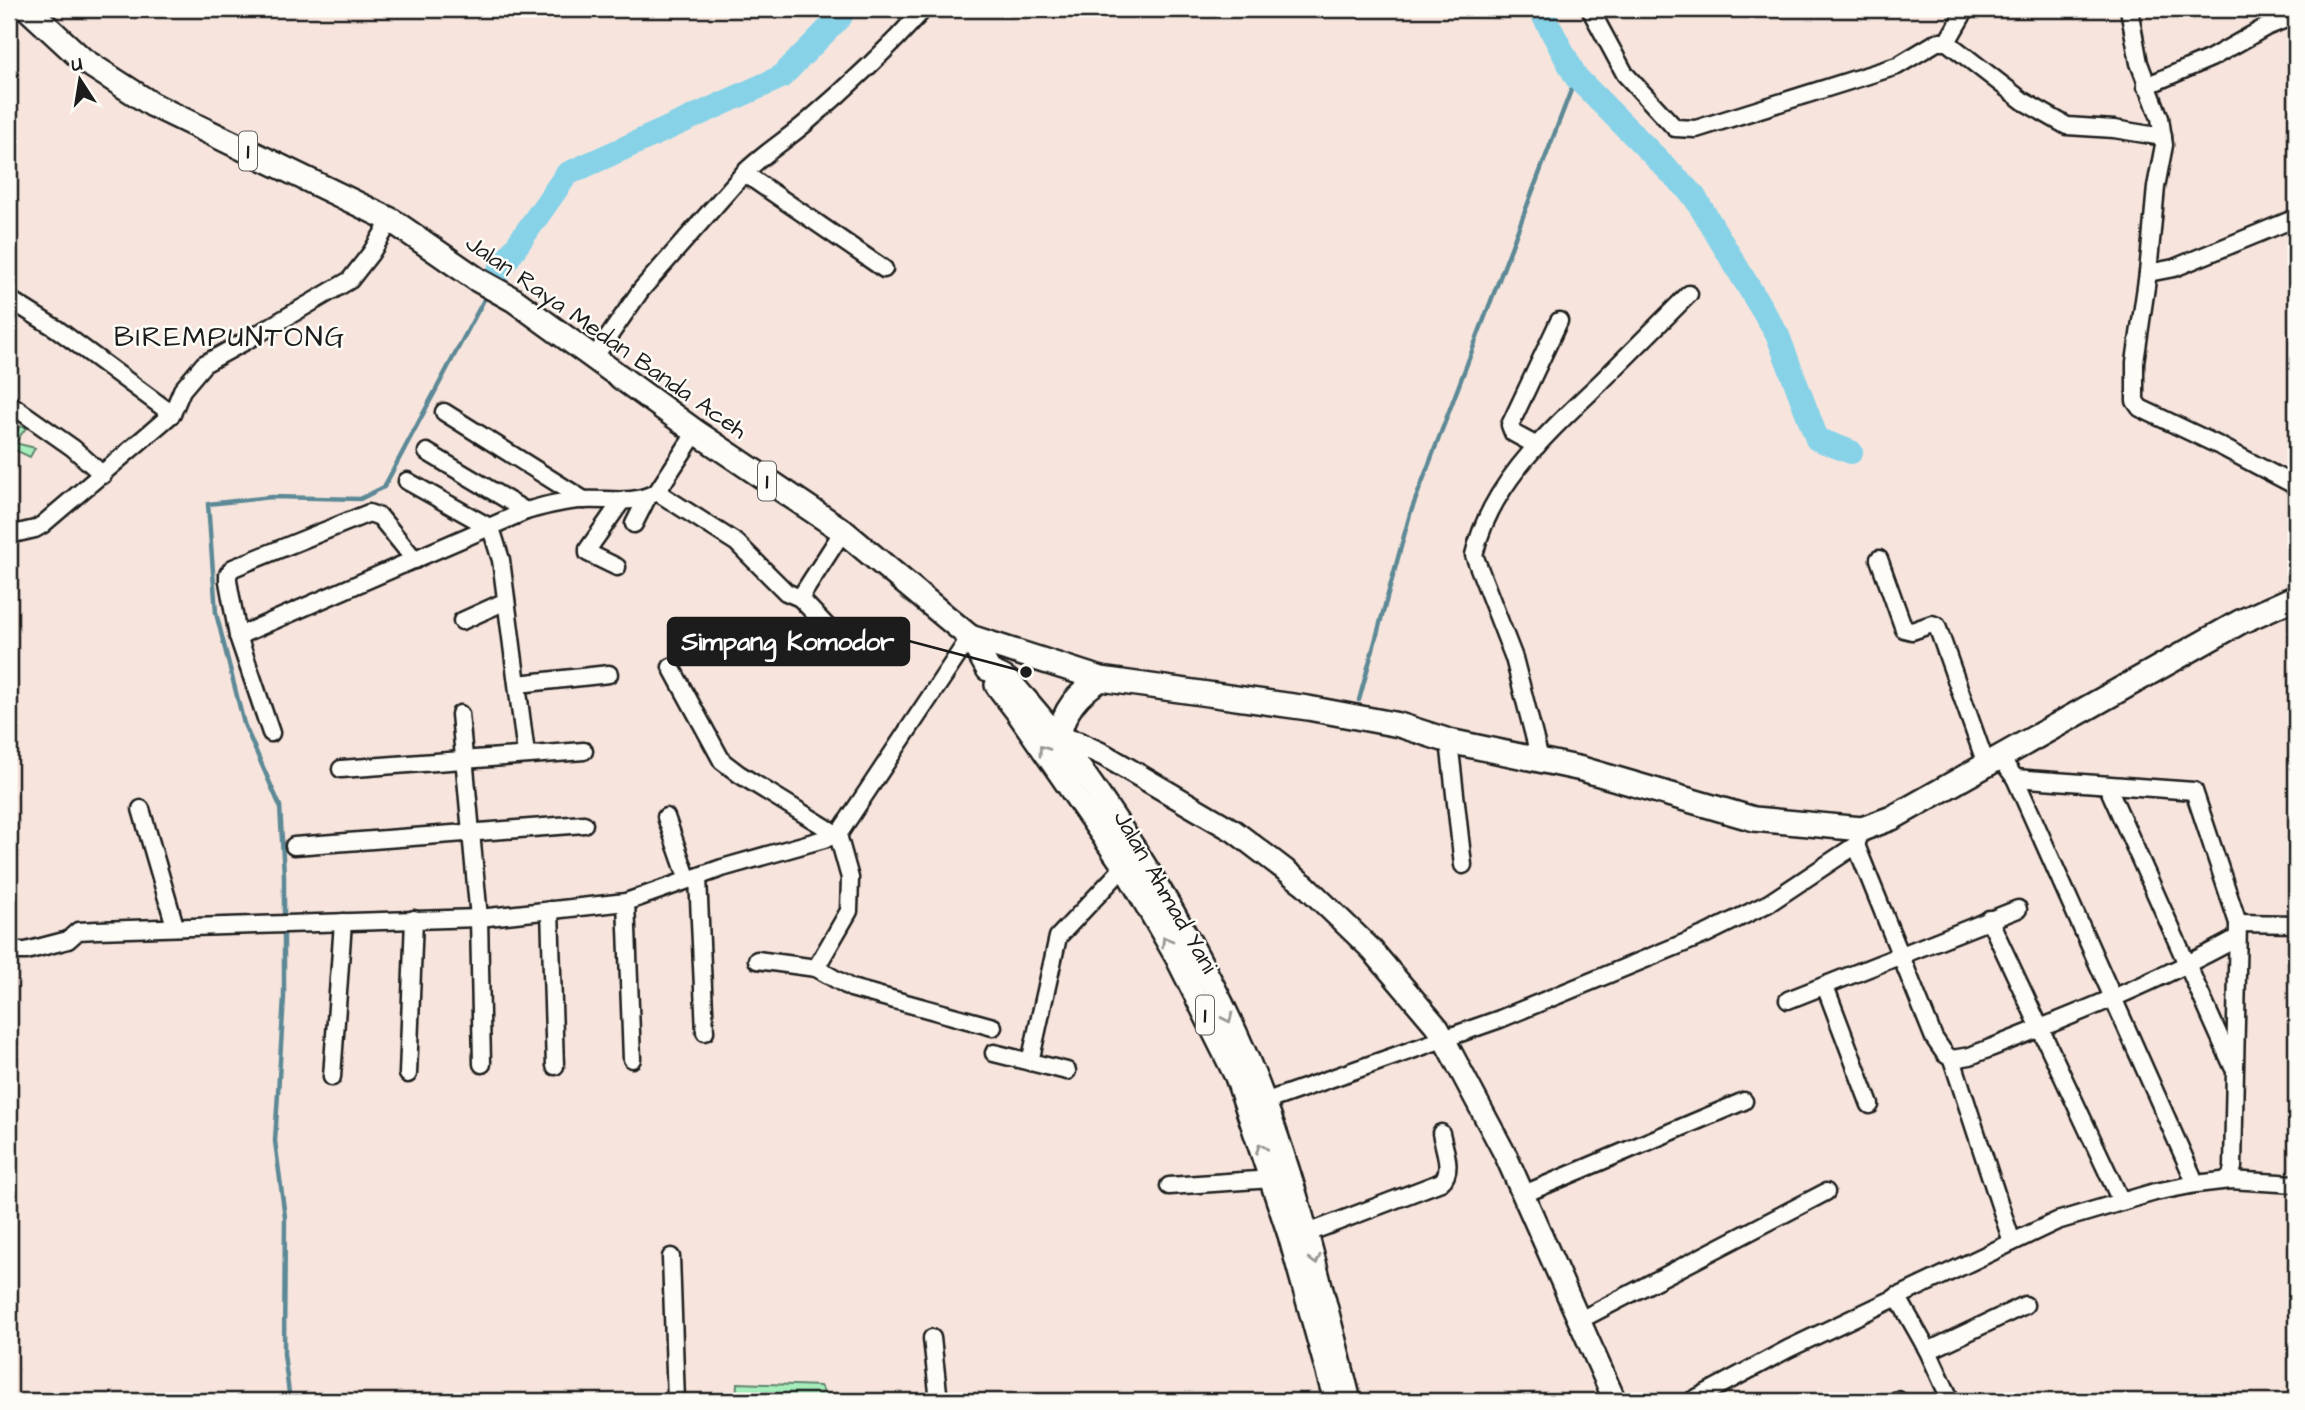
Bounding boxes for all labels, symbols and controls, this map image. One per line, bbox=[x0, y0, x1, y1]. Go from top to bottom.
north arrow bbox=[46, 46, 116, 116]
text: U bbox=[69, 50, 85, 79]
road number: 1 bbox=[239, 132, 257, 170]
street label: Jalan Raya Medan Banda Aceh bbox=[458, 227, 754, 448]
district label: BIREMPUNTONG bbox=[114, 318, 346, 357]
road number: 1 bbox=[758, 461, 776, 500]
callout: Simpang Komodor bbox=[668, 618, 909, 665]
text: Simpang Komodor bbox=[681, 624, 895, 663]
one-way arrow bbox=[1039, 745, 1051, 758]
street label: Jalan Ahmad Yani bbox=[1104, 804, 1226, 980]
one-way arrow bbox=[1162, 936, 1175, 949]
road number: 1 bbox=[1196, 996, 1214, 1034]
one-way arrow bbox=[1220, 1011, 1234, 1023]
one-way arrow bbox=[1255, 1142, 1269, 1154]
one-way arrow bbox=[1307, 1254, 1321, 1266]

